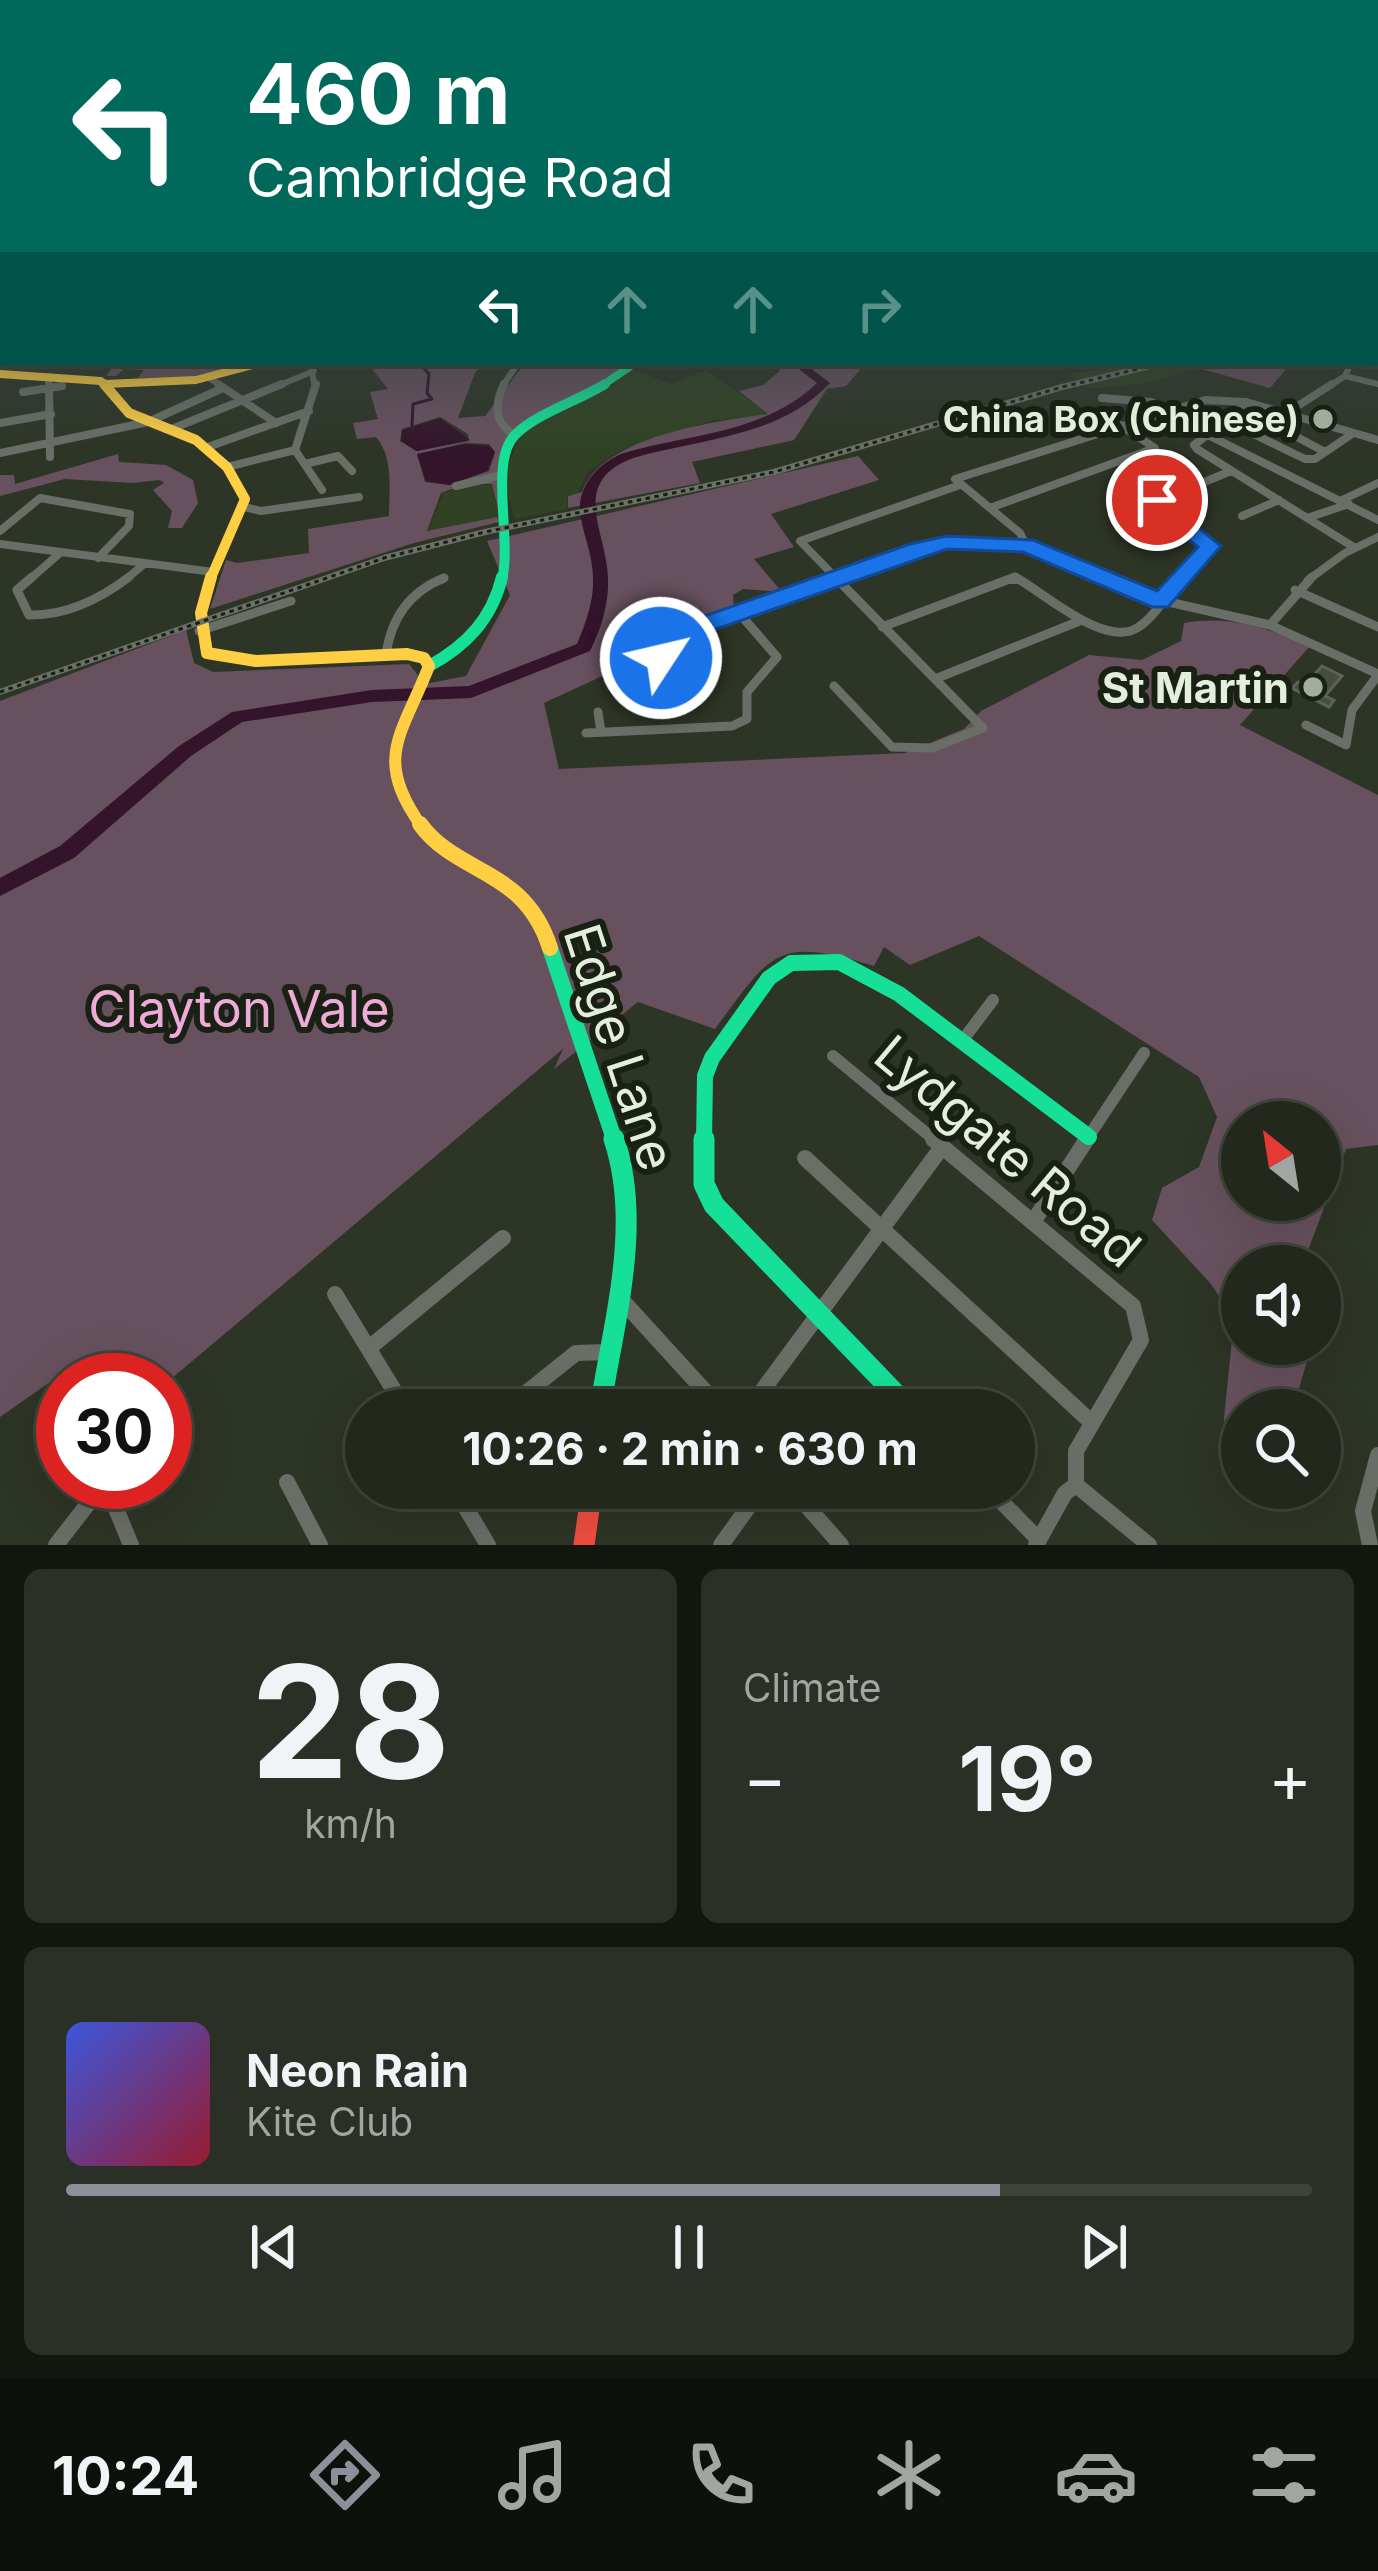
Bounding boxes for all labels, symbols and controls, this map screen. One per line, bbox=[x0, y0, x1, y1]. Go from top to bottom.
text: 460 m bbox=[246, 43, 511, 144]
icon: left bbox=[48, 48, 204, 204]
text: Cambridge Road bbox=[246, 145, 674, 210]
icon: left bbox=[468, 276, 534, 342]
icon: ahead bbox=[594, 276, 660, 342]
icon: ahead bbox=[720, 276, 786, 342]
icon: right bbox=[846, 276, 912, 342]
place label: China Box (Chinese) bbox=[943, 397, 1299, 441]
marker: China Box (Chinese) bbox=[1310, 406, 1336, 432]
pin bbox=[1106, 449, 1208, 551]
icon: arrive bbox=[1124, 467, 1190, 533]
position arrow bbox=[598, 595, 724, 721]
place label: St Martin bbox=[1102, 662, 1289, 713]
marker: St Martin bbox=[1300, 674, 1326, 700]
street label: Edge Lane bbox=[552, 917, 688, 1177]
park label: Clayton Vale bbox=[88, 978, 390, 1039]
street label: Lydgate Road bbox=[863, 1022, 1153, 1280]
north arrow bbox=[1221, 1101, 1341, 1221]
map controls bbox=[1221, 1101, 1341, 1509]
button: sound bbox=[1221, 1245, 1341, 1365]
speed limit sign: 30 bbox=[36, 1353, 192, 1509]
button: search bbox=[1221, 1389, 1341, 1509]
text: 10:26 · 2 min · 630 m bbox=[462, 1421, 918, 1476]
text: 28 bbox=[251, 1627, 450, 1816]
text: Climate bbox=[743, 1664, 882, 1711]
text: 19° bbox=[958, 1724, 1097, 1833]
text: − bbox=[743, 1738, 787, 1818]
text: + bbox=[1268, 1738, 1312, 1818]
text: km/h bbox=[304, 1800, 397, 1847]
text: Neon Rain bbox=[246, 2043, 469, 2098]
text: Kite Club bbox=[246, 2098, 413, 2145]
icon: previous bbox=[241, 2214, 307, 2280]
icon: pause bbox=[656, 2214, 722, 2280]
icon: next bbox=[1071, 2214, 1137, 2280]
icon: directions bbox=[303, 2433, 387, 2517]
icon: music bbox=[491, 2433, 575, 2517]
icon: phone bbox=[679, 2433, 763, 2517]
icon: climate bbox=[867, 2433, 951, 2517]
icon: car bbox=[1054, 2433, 1138, 2517]
icon: filters bbox=[1242, 2433, 1326, 2517]
text: 10:24 bbox=[52, 2443, 199, 2508]

